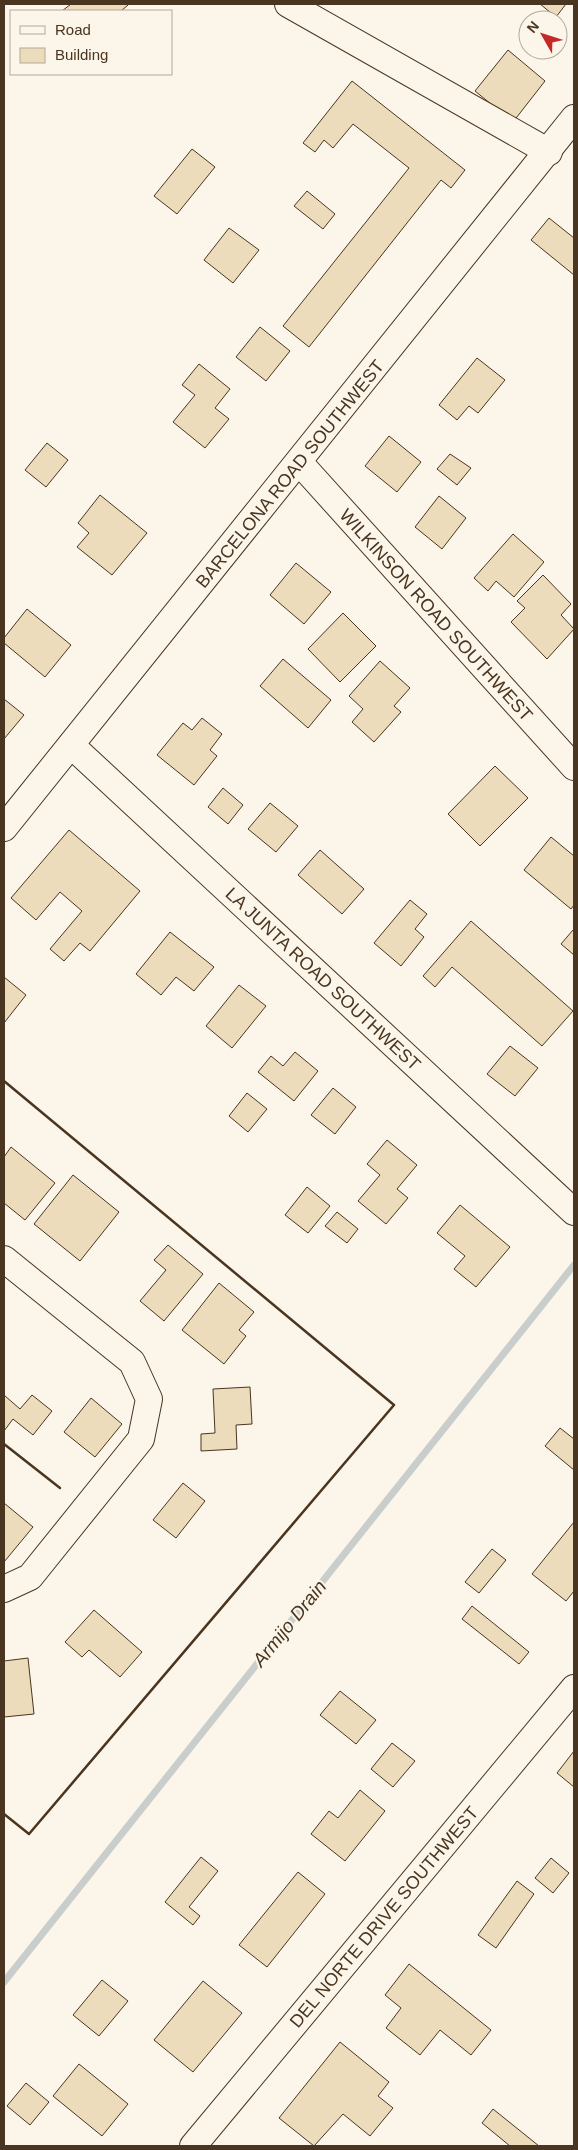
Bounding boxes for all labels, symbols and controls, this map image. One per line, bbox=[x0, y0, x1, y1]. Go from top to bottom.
legend bbox=[10, 10, 172, 75]
north arrow bbox=[518, 10, 568, 60]
text: N bbox=[523, 18, 542, 36]
text: Road bbox=[55, 21, 91, 38]
text: Building bbox=[55, 46, 108, 63]
street label: BARCELONA ROAD SOUTHWEST bbox=[192, 356, 388, 592]
street label: WILKINSON ROAD SOUTHWEST bbox=[336, 505, 536, 725]
street label: LA JUNTA ROAD SOUTHWEST bbox=[222, 883, 424, 1075]
water label: Armijo Drain bbox=[248, 1576, 330, 1671]
street label: DEL NORTE DRIVE SOUTHWEST bbox=[286, 1803, 482, 2031]

